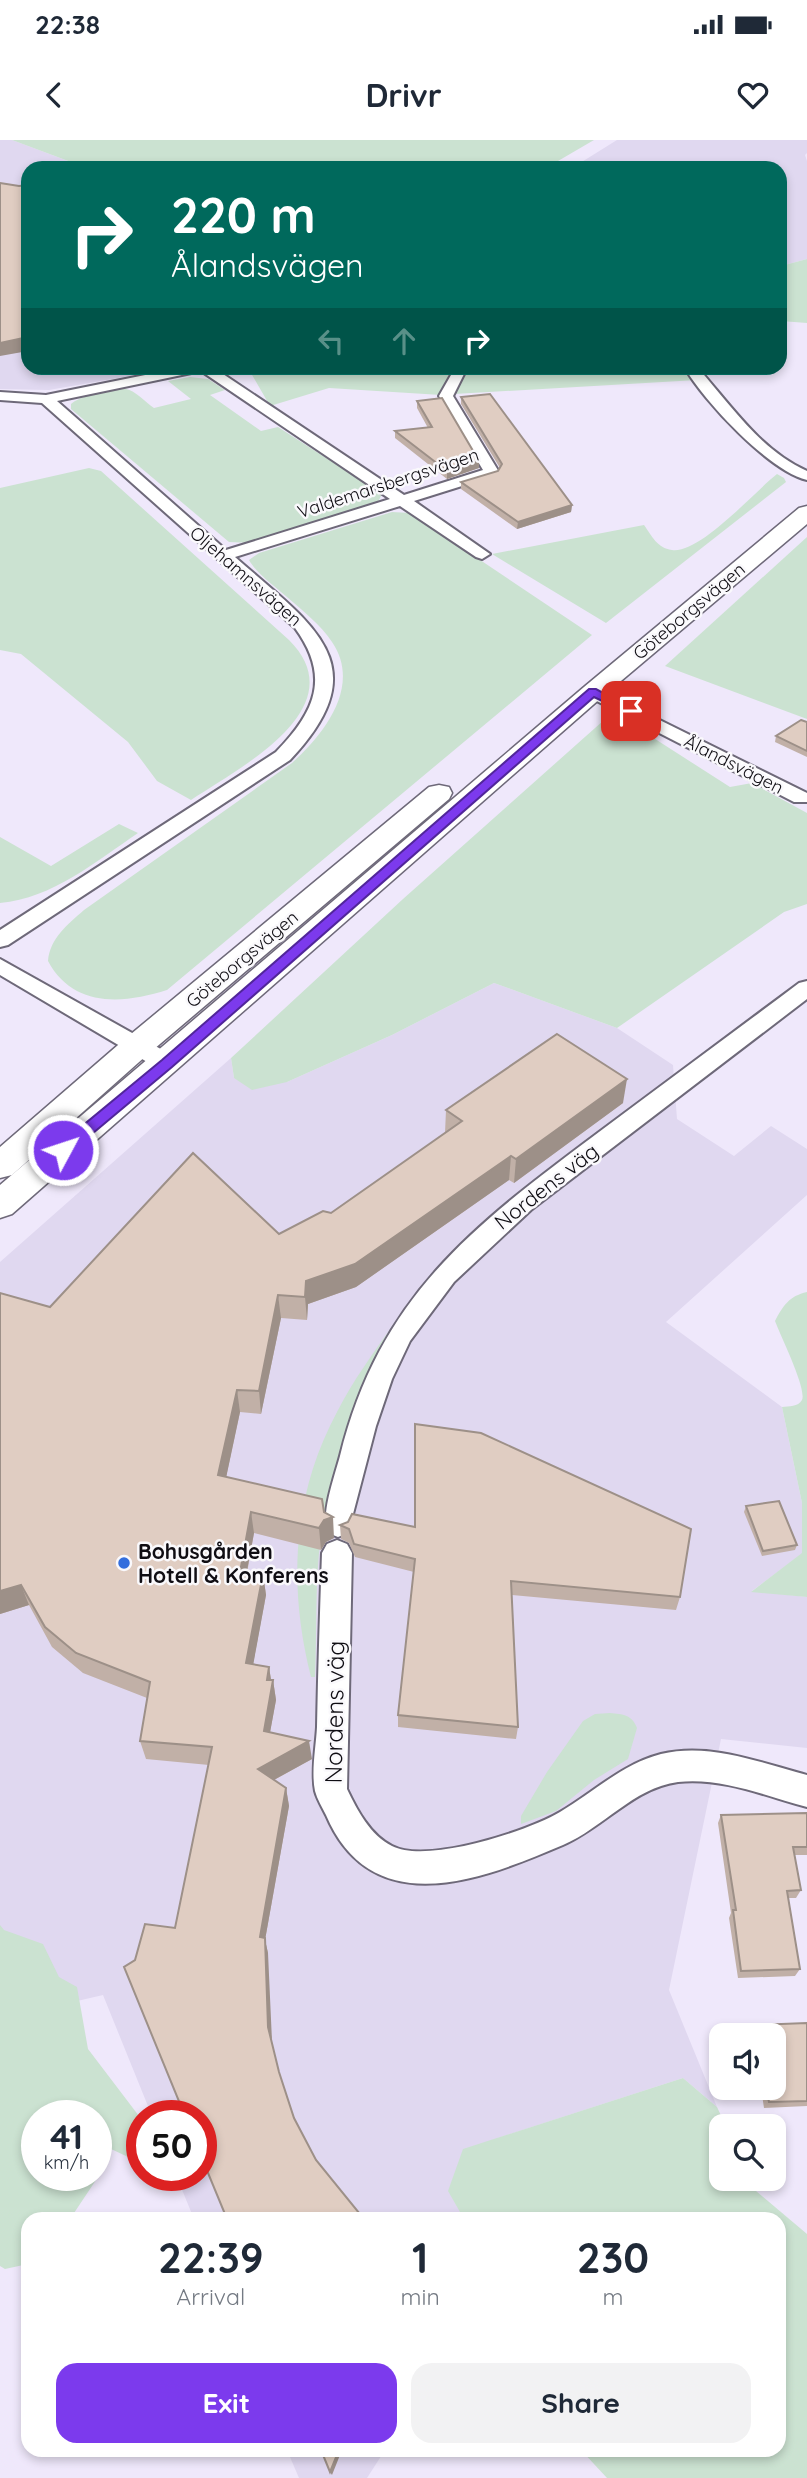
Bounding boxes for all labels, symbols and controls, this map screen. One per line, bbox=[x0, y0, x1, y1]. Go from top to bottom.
text: 22:38 bbox=[35, 8, 100, 41]
text: Drivr bbox=[365, 75, 442, 115]
icon: back bbox=[35, 76, 73, 114]
icon: heart bbox=[734, 76, 772, 114]
text: 220 m bbox=[171, 184, 316, 245]
icon: right bbox=[56, 189, 147, 280]
text: Ålandsvägen bbox=[171, 245, 364, 285]
icon: left bbox=[312, 322, 350, 360]
icon: ahead bbox=[385, 322, 423, 360]
icon: right bbox=[458, 322, 496, 360]
street label: Valdemarsbergsvägen bbox=[294, 443, 482, 523]
street label: Oljehamnsvägen bbox=[185, 521, 307, 631]
street label: Göteborgsvägen bbox=[628, 557, 750, 665]
pin bbox=[601, 681, 661, 741]
icon: arrive bbox=[612, 692, 650, 730]
street label: Ålandsvägen bbox=[681, 729, 787, 799]
street label: Göteborgsvägen bbox=[181, 905, 303, 1013]
position arrow bbox=[26, 1113, 100, 1187]
street label: Nordens väg bbox=[489, 1137, 603, 1235]
place label: Bohusgården Hotell & Konferens bbox=[138, 1538, 329, 1588]
marker: Bohusgården Hotell & Konferens bbox=[116, 1555, 132, 1571]
street label: Nordens väg bbox=[318, 1640, 350, 1784]
map controls bbox=[709, 2023, 786, 2191]
button: sound bbox=[709, 2023, 786, 2100]
speed limit sign: 50 bbox=[126, 2100, 217, 2191]
text: 41 bbox=[50, 2114, 83, 2158]
button: search bbox=[709, 2114, 786, 2191]
text: km/h bbox=[44, 2151, 89, 2174]
text: 22:39 bbox=[158, 2231, 264, 2284]
text: 1 bbox=[412, 2231, 428, 2284]
text: 230 bbox=[577, 2231, 649, 2284]
text: Arrival bbox=[176, 2282, 245, 2311]
text: min bbox=[401, 2282, 440, 2311]
text: m bbox=[602, 2282, 623, 2311]
button: Exit bbox=[56, 2363, 397, 2443]
button: Share bbox=[411, 2363, 751, 2443]

